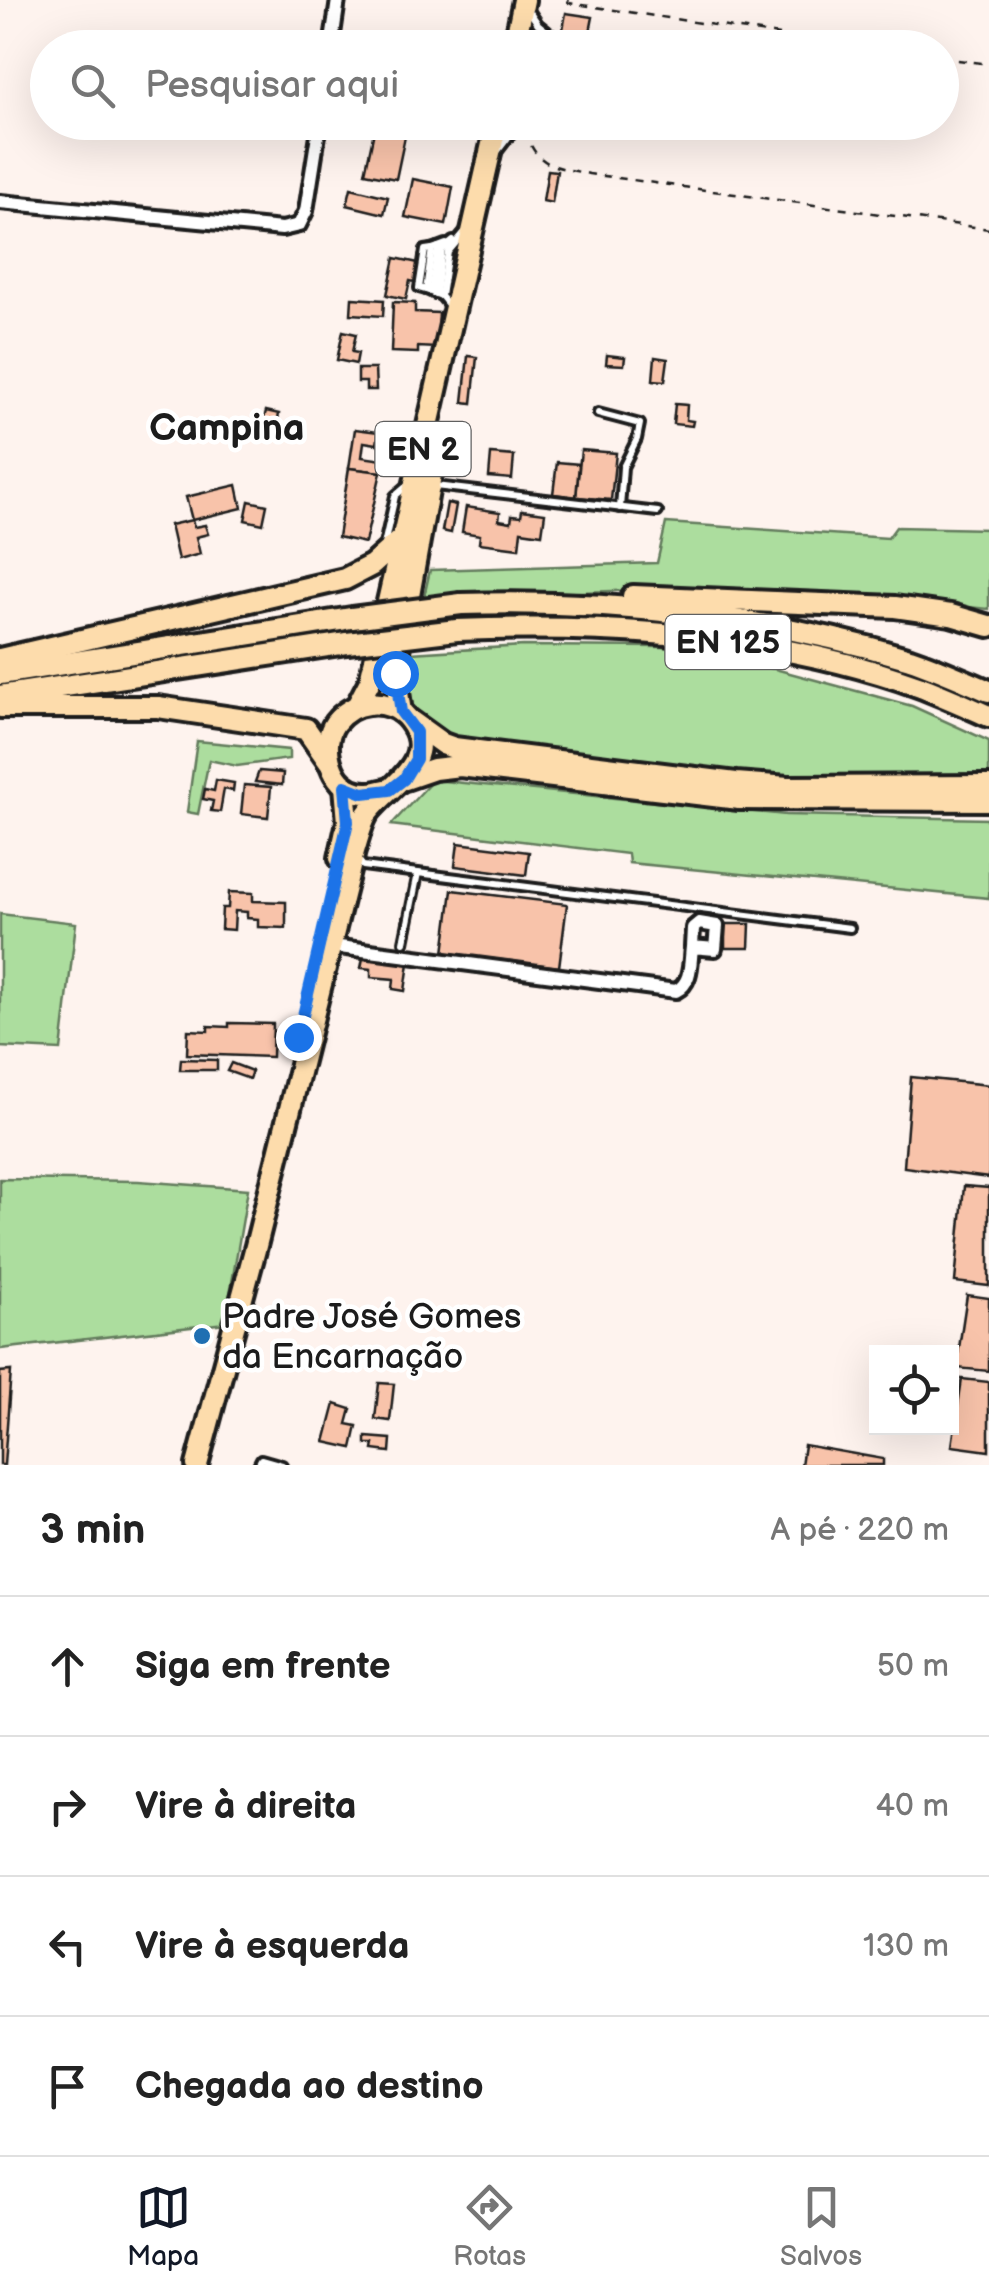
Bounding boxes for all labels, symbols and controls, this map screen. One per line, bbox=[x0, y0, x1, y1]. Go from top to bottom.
search box bbox=[30, 30, 959, 140]
icon: search bbox=[65, 58, 120, 113]
text: Pesquisar aqui bbox=[145, 63, 399, 108]
district label: Campina bbox=[149, 406, 305, 451]
road number: EN 2 bbox=[376, 422, 470, 476]
road number: EN 125 bbox=[666, 615, 790, 669]
route start bbox=[373, 651, 419, 697]
route end bbox=[276, 1015, 322, 1061]
place label: Padre José Gomes da Encarnação bbox=[222, 1296, 521, 1379]
marker: Padre José Gomes da Encarnação bbox=[191, 1325, 213, 1347]
map controls bbox=[869, 1345, 959, 1435]
button: locate bbox=[869, 1345, 959, 1435]
text: 3 min bbox=[40, 1505, 145, 1556]
text: A pé · 220 m bbox=[770, 1511, 949, 1550]
icon: ahead bbox=[40, 1639, 95, 1694]
text: Siga em frente bbox=[135, 1644, 391, 1689]
text: 50 m bbox=[877, 1647, 949, 1686]
icon: right bbox=[40, 1779, 95, 1834]
text: Vire à direita bbox=[135, 1784, 357, 1829]
text: 40 m bbox=[876, 1787, 949, 1826]
icon: left bbox=[40, 1919, 95, 1974]
text: Vire à esquerda bbox=[135, 1924, 410, 1969]
text: 130 m bbox=[863, 1927, 949, 1966]
icon: arrive bbox=[40, 2059, 95, 2114]
text: Chegada ao destino bbox=[135, 2064, 484, 2109]
tab: Mapa bbox=[127, 2180, 199, 2273]
tab: Rotas bbox=[453, 2180, 526, 2273]
tab: Salvos bbox=[780, 2180, 862, 2273]

